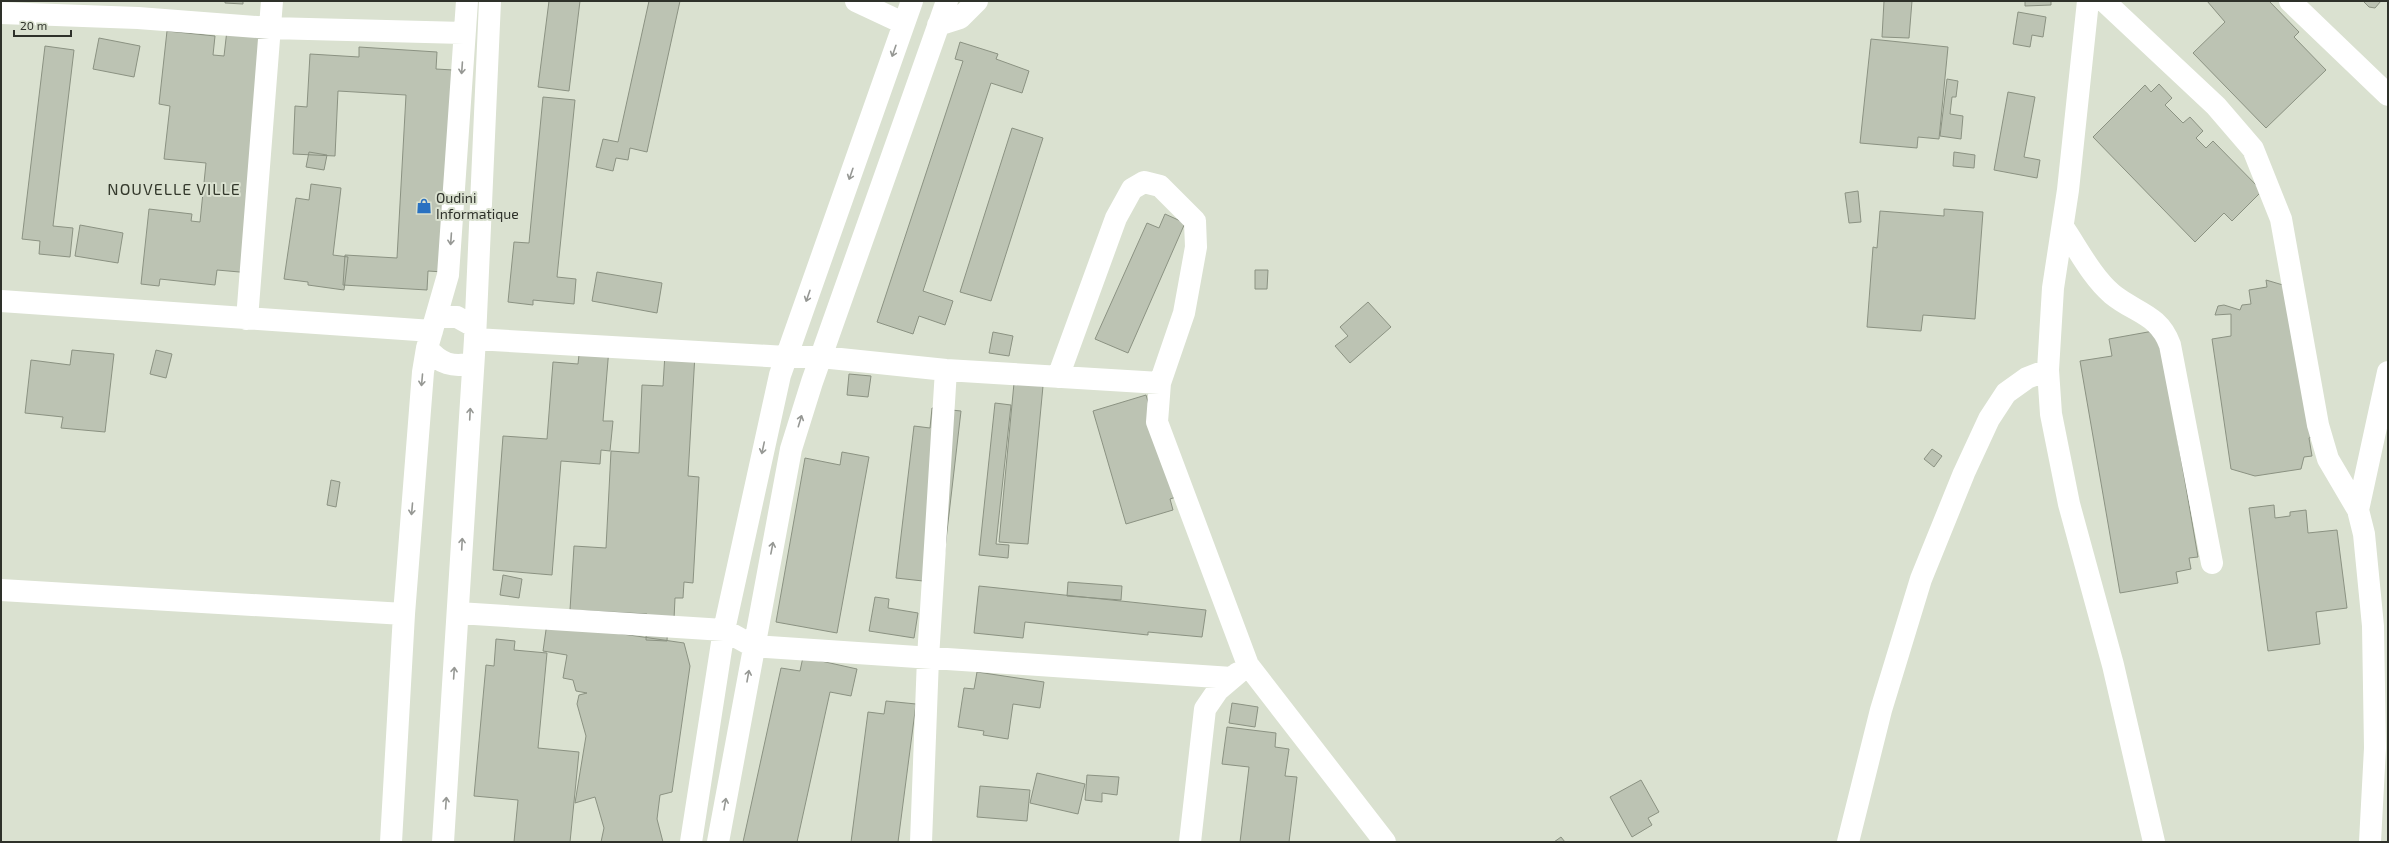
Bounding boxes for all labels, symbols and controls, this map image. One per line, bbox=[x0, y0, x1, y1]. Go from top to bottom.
scale bar bbox=[14, 12, 71, 38]
text: 20 m bbox=[20, 18, 47, 32]
one-way arrow bbox=[889, 44, 897, 56]
one-way arrow bbox=[458, 61, 466, 74]
one-way arrow bbox=[846, 167, 854, 179]
district label: NOUVELLE VILLE bbox=[107, 179, 241, 198]
place label: Oudini Informatique bbox=[436, 189, 519, 222]
shop icon: Oudini Informatique bbox=[415, 197, 433, 215]
one-way arrow bbox=[447, 232, 454, 245]
one-way arrow bbox=[803, 290, 811, 302]
one-way arrow bbox=[419, 373, 426, 386]
one-way arrow bbox=[466, 408, 473, 421]
one-way arrow bbox=[796, 415, 804, 427]
one-way arrow bbox=[759, 441, 767, 454]
one-way arrow bbox=[409, 503, 416, 516]
one-way arrow bbox=[459, 538, 466, 551]
one-way arrow bbox=[768, 542, 776, 555]
one-way arrow bbox=[451, 667, 458, 680]
one-way arrow bbox=[744, 670, 752, 683]
one-way arrow bbox=[442, 797, 449, 810]
one-way arrow bbox=[721, 797, 729, 810]

